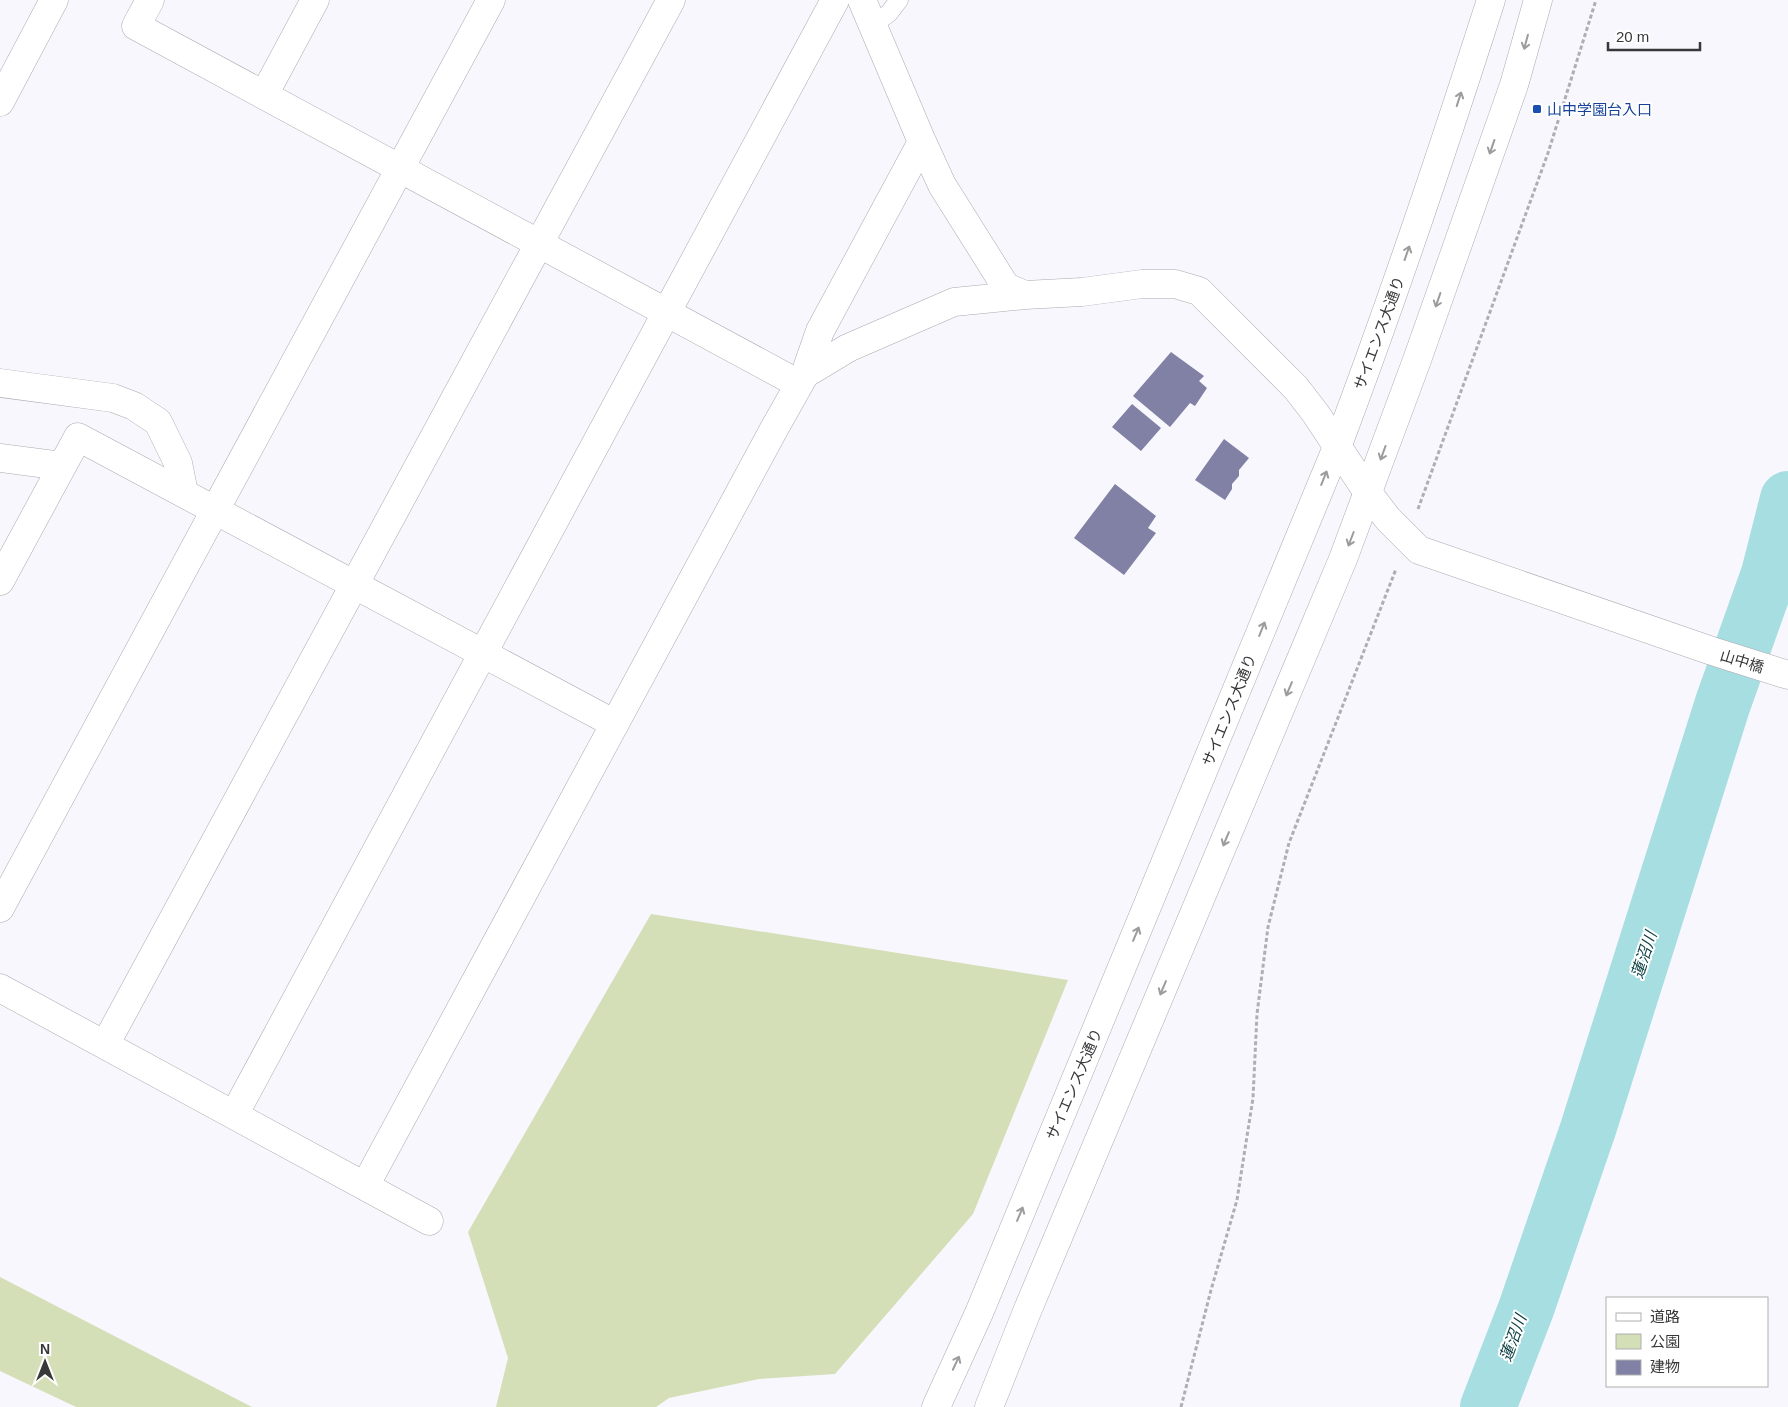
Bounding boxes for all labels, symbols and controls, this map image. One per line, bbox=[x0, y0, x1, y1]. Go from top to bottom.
scale bar bbox=[1608, 20, 1700, 52]
text: 20 m bbox=[1616, 28, 1649, 45]
one-way arrow bbox=[1521, 34, 1530, 50]
one-way arrow bbox=[1455, 91, 1465, 107]
place label: 山中学園台入口 bbox=[1547, 101, 1652, 118]
marker: 山中学園台入口 bbox=[1531, 103, 1543, 115]
one-way arrow bbox=[1487, 139, 1496, 154]
one-way arrow bbox=[1403, 246, 1412, 261]
street label: サイエンス大通り bbox=[1351, 274, 1407, 392]
one-way arrow bbox=[1433, 292, 1442, 308]
one-way arrow bbox=[1378, 445, 1387, 460]
one-way arrow bbox=[1320, 471, 1329, 487]
one-way arrow bbox=[1346, 531, 1355, 546]
one-way arrow bbox=[1258, 622, 1268, 637]
street label: 山中橋 bbox=[1718, 646, 1766, 676]
street label: サイエンス大通り bbox=[1199, 651, 1259, 769]
one-way arrow bbox=[1283, 681, 1293, 696]
one-way arrow bbox=[1220, 831, 1230, 846]
one-way arrow bbox=[1132, 927, 1142, 942]
water label: 蓮沼川 bbox=[1628, 928, 1660, 980]
one-way arrow bbox=[1157, 980, 1167, 995]
street label: サイエンス大通り bbox=[1043, 1026, 1105, 1142]
one-way arrow bbox=[1017, 1206, 1026, 1221]
legend bbox=[1606, 1297, 1768, 1387]
text: 道路 bbox=[1650, 1308, 1680, 1325]
water label: 蓮沼川 bbox=[1497, 1311, 1530, 1363]
text: 公園 bbox=[1650, 1333, 1680, 1350]
north arrow bbox=[20, 1337, 70, 1387]
text: N bbox=[40, 1341, 50, 1357]
one-way arrow bbox=[952, 1356, 961, 1371]
text: 建物 bbox=[1650, 1358, 1680, 1375]

